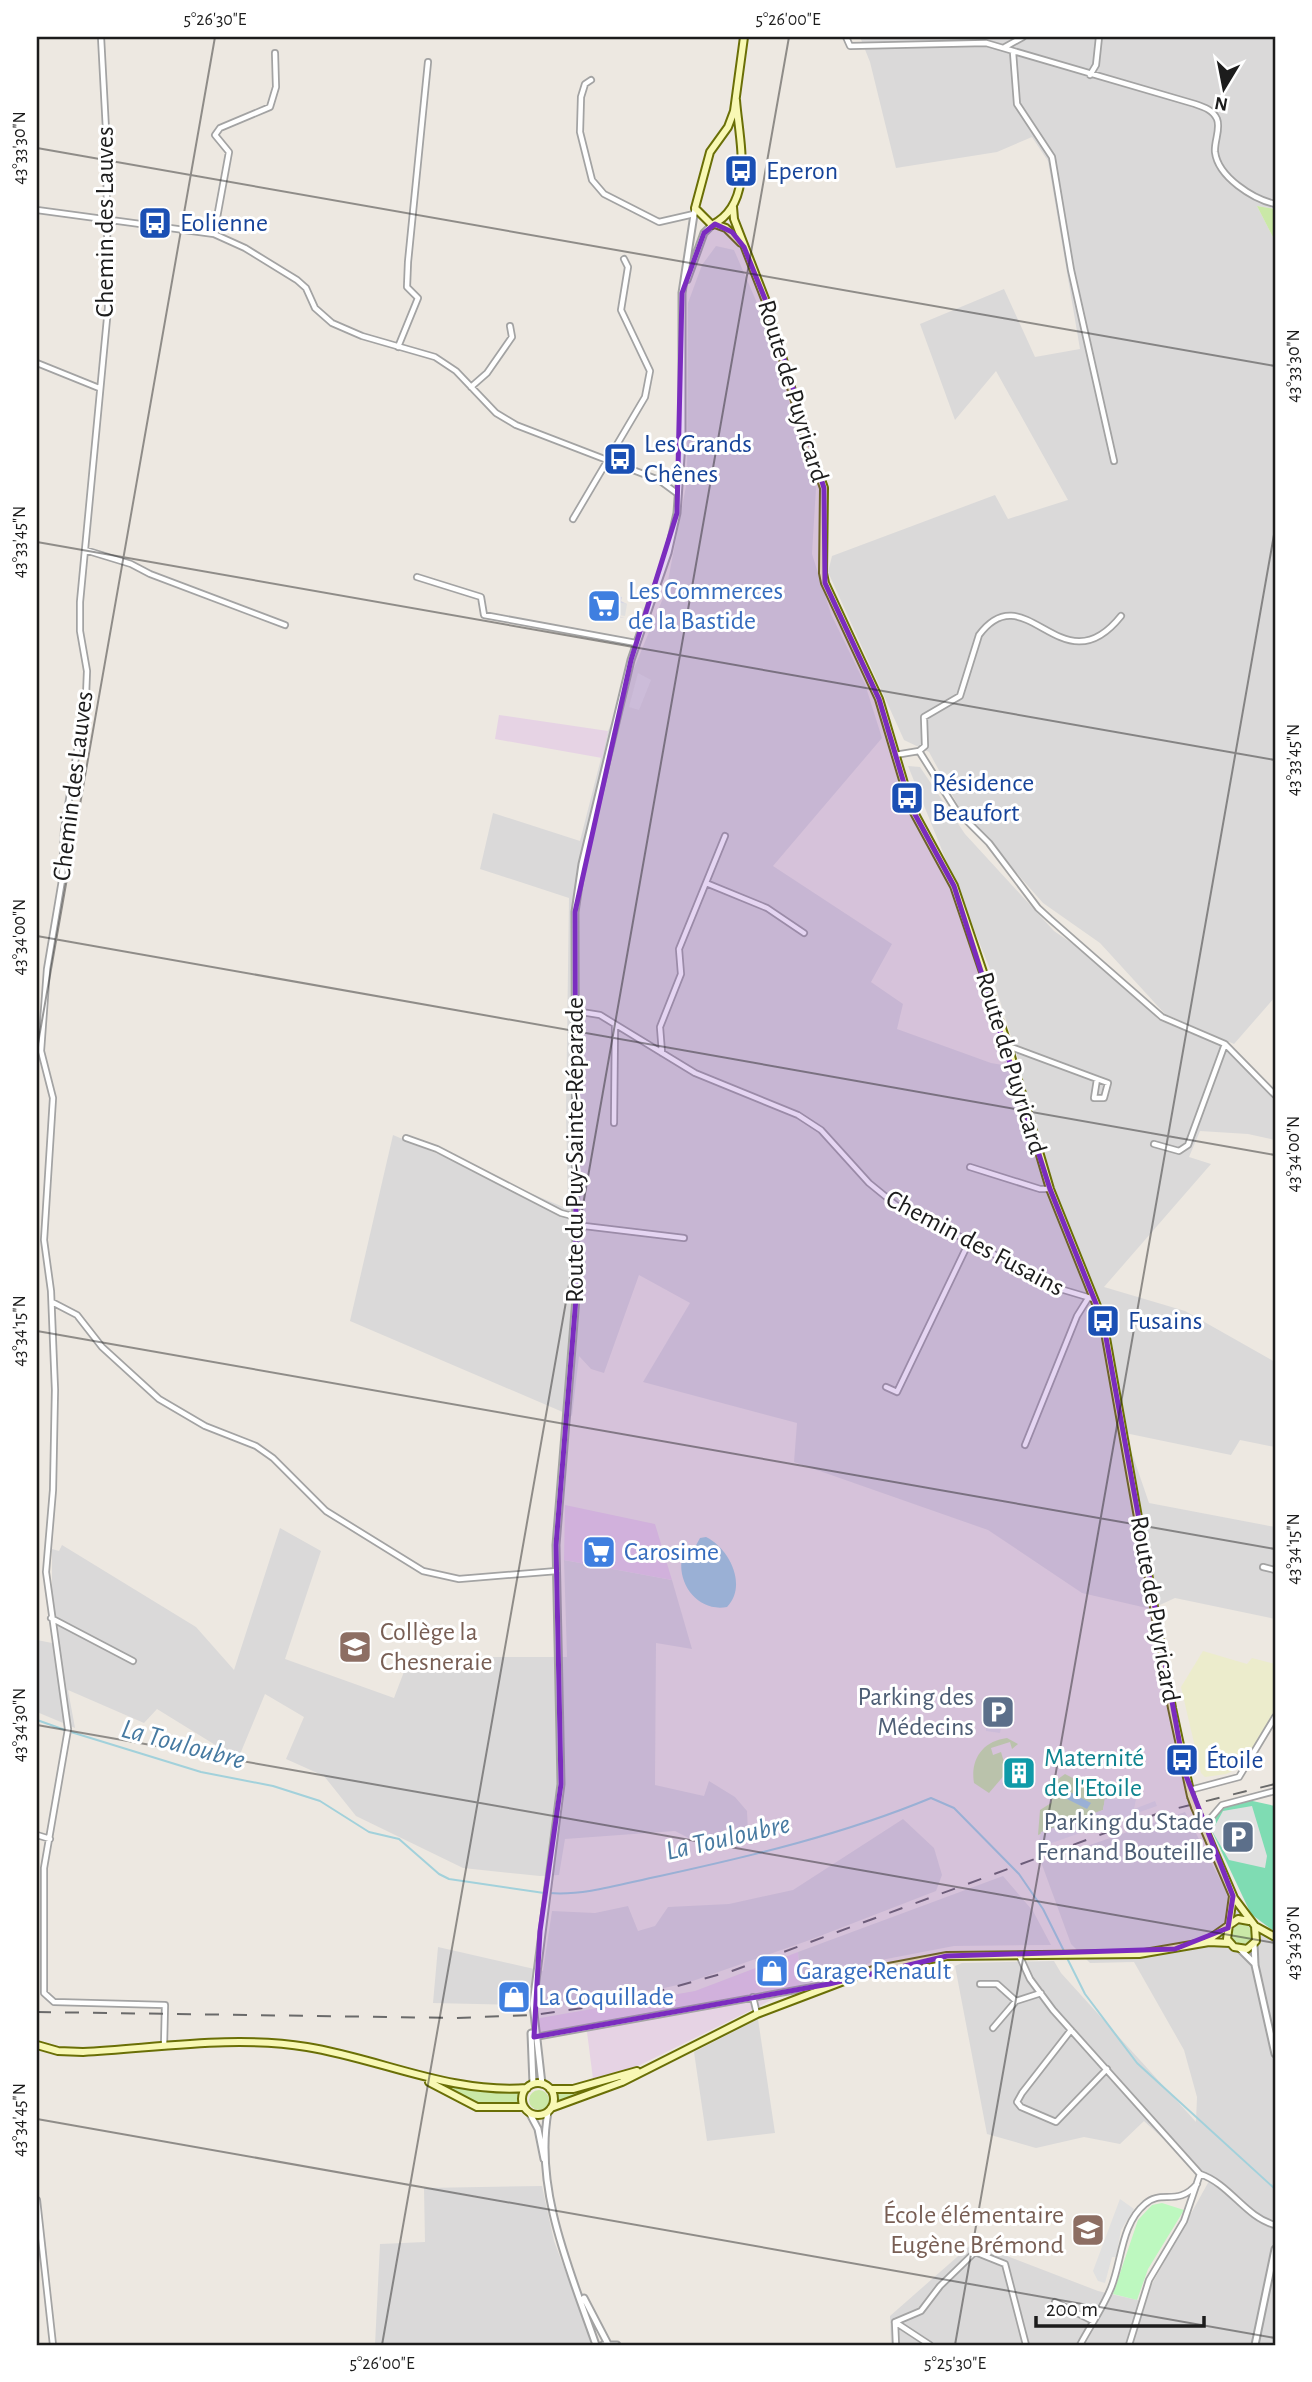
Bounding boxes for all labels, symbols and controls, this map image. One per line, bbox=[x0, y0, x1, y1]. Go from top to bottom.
text: 5°26'30"E bbox=[183, 11, 247, 29]
text: 5°26'00"E bbox=[755, 11, 821, 29]
north arrow bbox=[1190, 52, 1260, 122]
text: N bbox=[1213, 93, 1229, 114]
text: 43°33'30"N bbox=[11, 111, 29, 185]
street label: Chemin des Lauves bbox=[92, 126, 118, 318]
bus stop icon: Eperon bbox=[722, 152, 760, 190]
place label: Eperon bbox=[766, 158, 838, 184]
bus stop icon: Eolienne bbox=[136, 204, 174, 242]
place label: Eolienne bbox=[180, 210, 268, 236]
street label: Route de Puyricard bbox=[753, 297, 833, 485]
text: 43°33'30"N bbox=[1285, 329, 1303, 403]
place label: Les Grands Chênes bbox=[644, 431, 752, 487]
bus stop icon: Les Grands Chênes bbox=[601, 440, 639, 478]
text: 43°33'45"N bbox=[11, 506, 29, 578]
place label: Les Commerces de la Bastide bbox=[628, 578, 783, 634]
supermarket icon: Les Commerces de la Bastide bbox=[585, 587, 623, 625]
street label: Chemin des Lauves bbox=[48, 690, 98, 882]
text: 43°33'45"N bbox=[1285, 724, 1303, 796]
place label: Résidence Beaufort bbox=[932, 770, 1034, 826]
bus stop icon: Résidence Beaufort bbox=[888, 779, 926, 817]
text: 43°34'00"N bbox=[11, 899, 29, 975]
street label: Route de Puyricard bbox=[971, 969, 1051, 1157]
street label: Route du Puy-Sainte-Réparade bbox=[562, 997, 588, 1303]
text: 43°34'00"N bbox=[1285, 1116, 1303, 1192]
street label: Chemin des Fusains bbox=[882, 1185, 1068, 1301]
text: 43°34'15"N bbox=[11, 1295, 29, 1367]
bus stop icon: Fusains bbox=[1084, 1302, 1122, 1340]
place label: Fusains bbox=[1128, 1308, 1202, 1334]
text: 43°34'15"N bbox=[1285, 1513, 1303, 1585]
street label: Route de Puyricard bbox=[1126, 1514, 1184, 1704]
supermarket icon: Carosime bbox=[580, 1533, 618, 1571]
place label: Carosime bbox=[624, 1539, 719, 1565]
place label: Collège la Chesneraie bbox=[380, 1619, 492, 1675]
school or university icon: Collège la Chesneraie bbox=[336, 1628, 374, 1666]
place label: Parking des Médecins bbox=[857, 1684, 974, 1740]
text: 43°34'30"N bbox=[11, 1688, 29, 1762]
parking icon: Parking des Médecins bbox=[979, 1693, 1017, 1731]
water label: La Touloubre bbox=[118, 1715, 248, 1775]
bus stop icon: Étoile bbox=[1163, 1741, 1201, 1779]
place label: Maternité de l'Etoile bbox=[1044, 1745, 1144, 1801]
place label: Étoile bbox=[1206, 1745, 1263, 1773]
building icon: Maternité de l'Etoile bbox=[1000, 1754, 1038, 1792]
place label: Parking du Stade Fernand Bouteille bbox=[1036, 1809, 1214, 1865]
water label: La Touloubre bbox=[663, 1810, 793, 1866]
parking icon: Parking du Stade Fernand Bouteille bbox=[1219, 1818, 1257, 1856]
text: 43°34'30"N bbox=[1285, 1906, 1303, 1980]
shop icon: Garage Renault bbox=[753, 1952, 791, 1990]
place label: Garage Renault bbox=[796, 1958, 951, 1984]
shop icon: La Coquillade bbox=[495, 1978, 533, 2016]
place label: La Coquillade bbox=[538, 1984, 674, 2010]
text: 43°34'45"N bbox=[11, 2083, 29, 2157]
place label: École élémentaire Eugène Brémond bbox=[883, 2200, 1064, 2258]
school or university icon: École élémentaire Eugène Brémond bbox=[1069, 2211, 1107, 2249]
scale bar bbox=[1036, 2284, 1204, 2328]
text: 200 m bbox=[1046, 2299, 1098, 2320]
text: 5°26'00"E bbox=[349, 2355, 415, 2373]
text: 5°25'30"E bbox=[924, 2355, 986, 2373]

